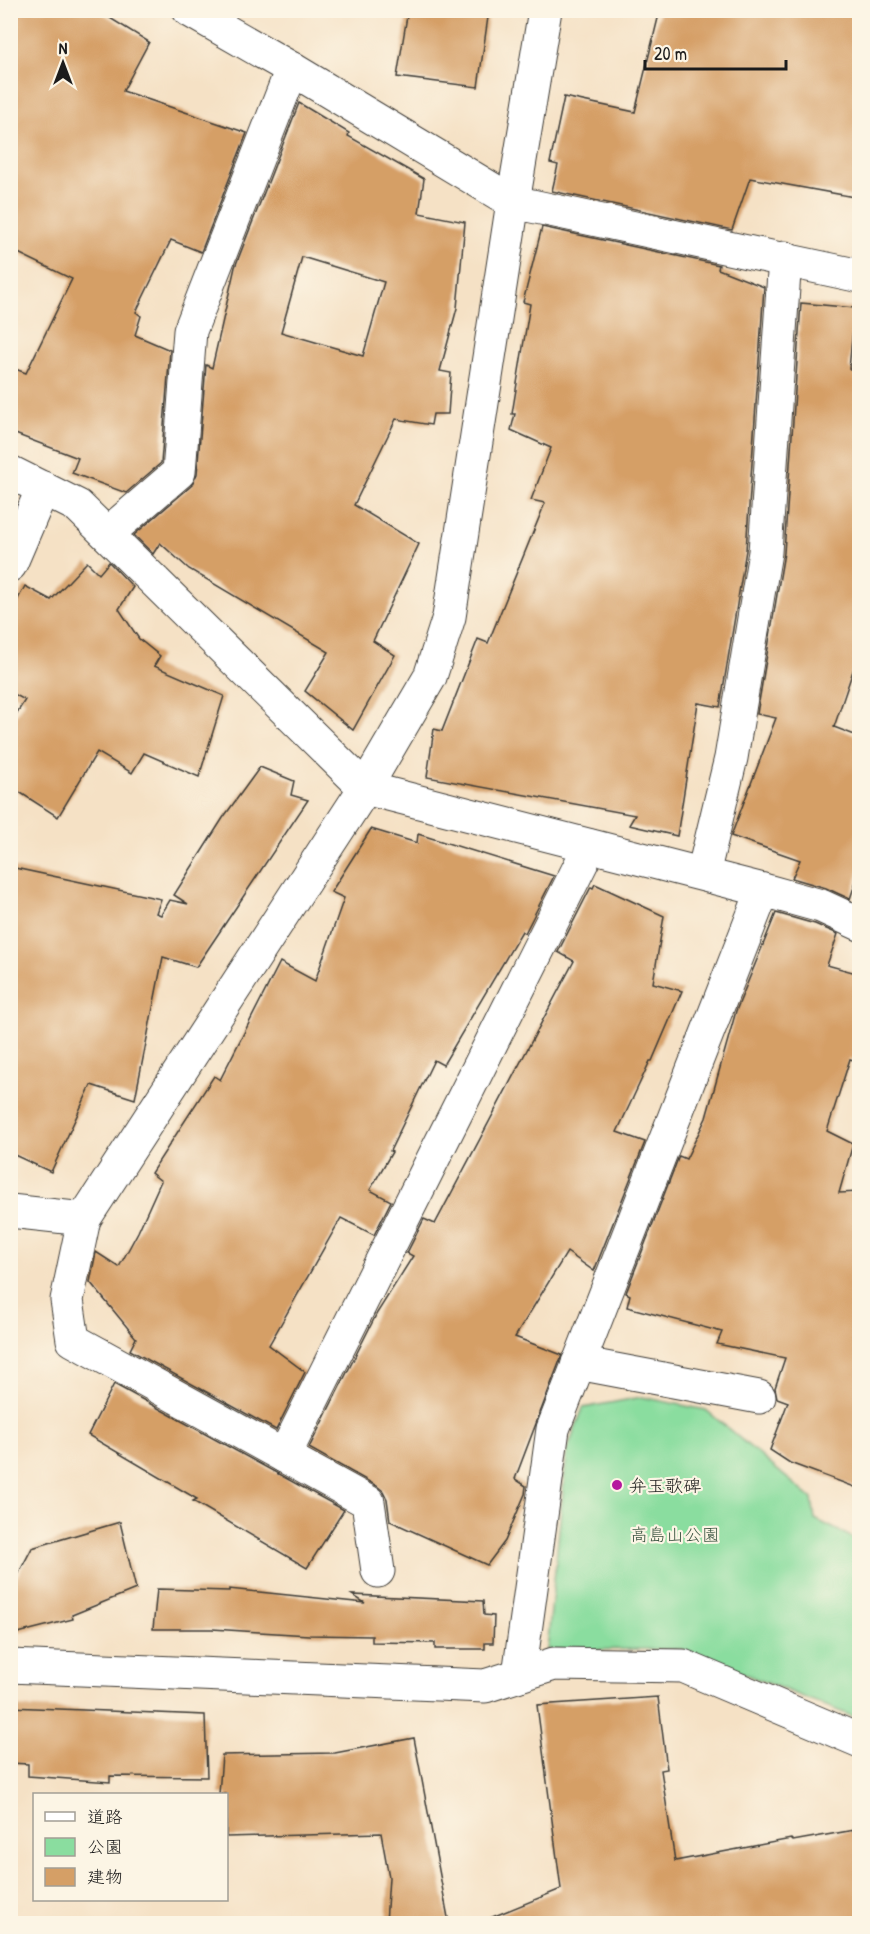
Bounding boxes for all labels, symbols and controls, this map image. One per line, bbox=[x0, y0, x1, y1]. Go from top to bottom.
north arrow bbox=[33, 33, 93, 93]
scale bar bbox=[645, 33, 786, 71]
text: N bbox=[59, 37, 68, 59]
text: 20 m bbox=[654, 41, 687, 66]
place label: 弁玉歌碑 bbox=[629, 1473, 701, 1498]
marker: 弁玉歌碑 bbox=[610, 1478, 624, 1492]
park label: 高島山公園 bbox=[630, 1522, 720, 1547]
legend bbox=[33, 1793, 228, 1901]
text: 道路 bbox=[87, 1804, 123, 1829]
text: 公園 bbox=[87, 1834, 123, 1859]
text: 建物 bbox=[87, 1864, 123, 1889]

